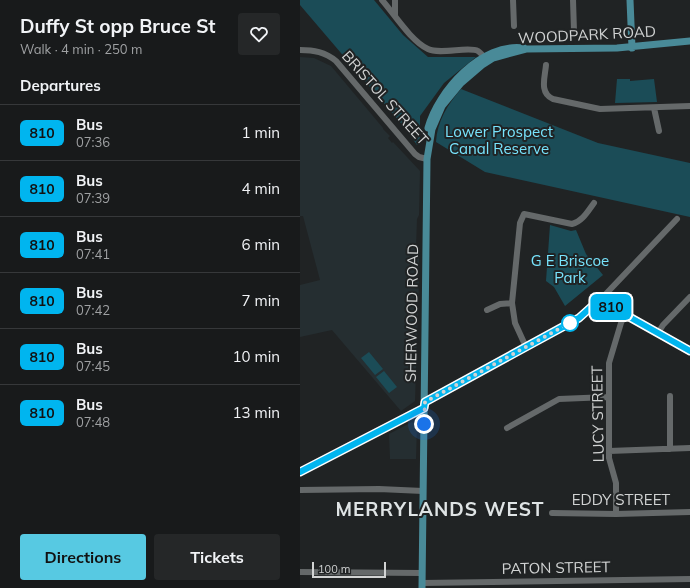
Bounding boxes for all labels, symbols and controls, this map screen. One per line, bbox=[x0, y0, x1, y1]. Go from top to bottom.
button: heart bbox=[238, 13, 280, 55]
text: Duffy St opp Bruce St bbox=[20, 14, 216, 38]
street label: WOODPARK ROAD bbox=[517, 21, 657, 48]
text: Walk · 4 min · 250 m bbox=[20, 41, 142, 57]
street label: BRISTOL STREET bbox=[338, 46, 433, 149]
text: Departures bbox=[20, 76, 101, 95]
text: Bus bbox=[76, 115, 103, 134]
park label: Lower Prospect Canal Reserve bbox=[445, 122, 553, 158]
text: 1 min bbox=[242, 123, 280, 142]
text: 810 bbox=[29, 124, 55, 142]
text: 07:36 bbox=[76, 134, 110, 150]
text: Bus bbox=[76, 171, 103, 190]
text: 4 min bbox=[242, 179, 280, 198]
text: 810 bbox=[29, 180, 55, 198]
text: 07:39 bbox=[76, 190, 110, 206]
text: Bus bbox=[76, 227, 103, 246]
text: 6 min bbox=[242, 235, 280, 254]
text: 810 bbox=[29, 236, 55, 254]
street label: SHERWOOD ROAD bbox=[401, 244, 422, 382]
text: 07:41 bbox=[76, 246, 110, 262]
park label: G E Briscoe Park bbox=[531, 251, 609, 287]
text: Bus bbox=[76, 283, 103, 302]
text: 7 min bbox=[242, 291, 280, 310]
text: 810 bbox=[29, 292, 55, 310]
line badge: 810 bbox=[588, 294, 634, 320]
text: 810 bbox=[598, 298, 624, 316]
text: 07:42 bbox=[76, 302, 110, 318]
unlabelled marker bbox=[561, 314, 579, 332]
text: Bus bbox=[76, 339, 103, 358]
text: 10 min bbox=[233, 347, 280, 366]
text: 810 bbox=[29, 348, 55, 366]
text: 07:45 bbox=[76, 358, 110, 374]
street label: LUCY STREET bbox=[587, 365, 608, 463]
text: Bus bbox=[76, 395, 103, 414]
text: 13 min bbox=[233, 403, 280, 422]
text: 810 bbox=[29, 404, 55, 422]
text: 07:48 bbox=[76, 414, 110, 430]
your location bbox=[414, 414, 434, 434]
street label: EDDY STREET bbox=[572, 490, 670, 509]
district label: MERRYLANDS WEST bbox=[336, 497, 544, 521]
button: Directions bbox=[20, 534, 146, 580]
button: Tickets bbox=[154, 534, 280, 580]
street label: PATON STREET bbox=[501, 557, 611, 578]
scale bar bbox=[312, 560, 386, 579]
text: 100 m bbox=[318, 562, 350, 576]

